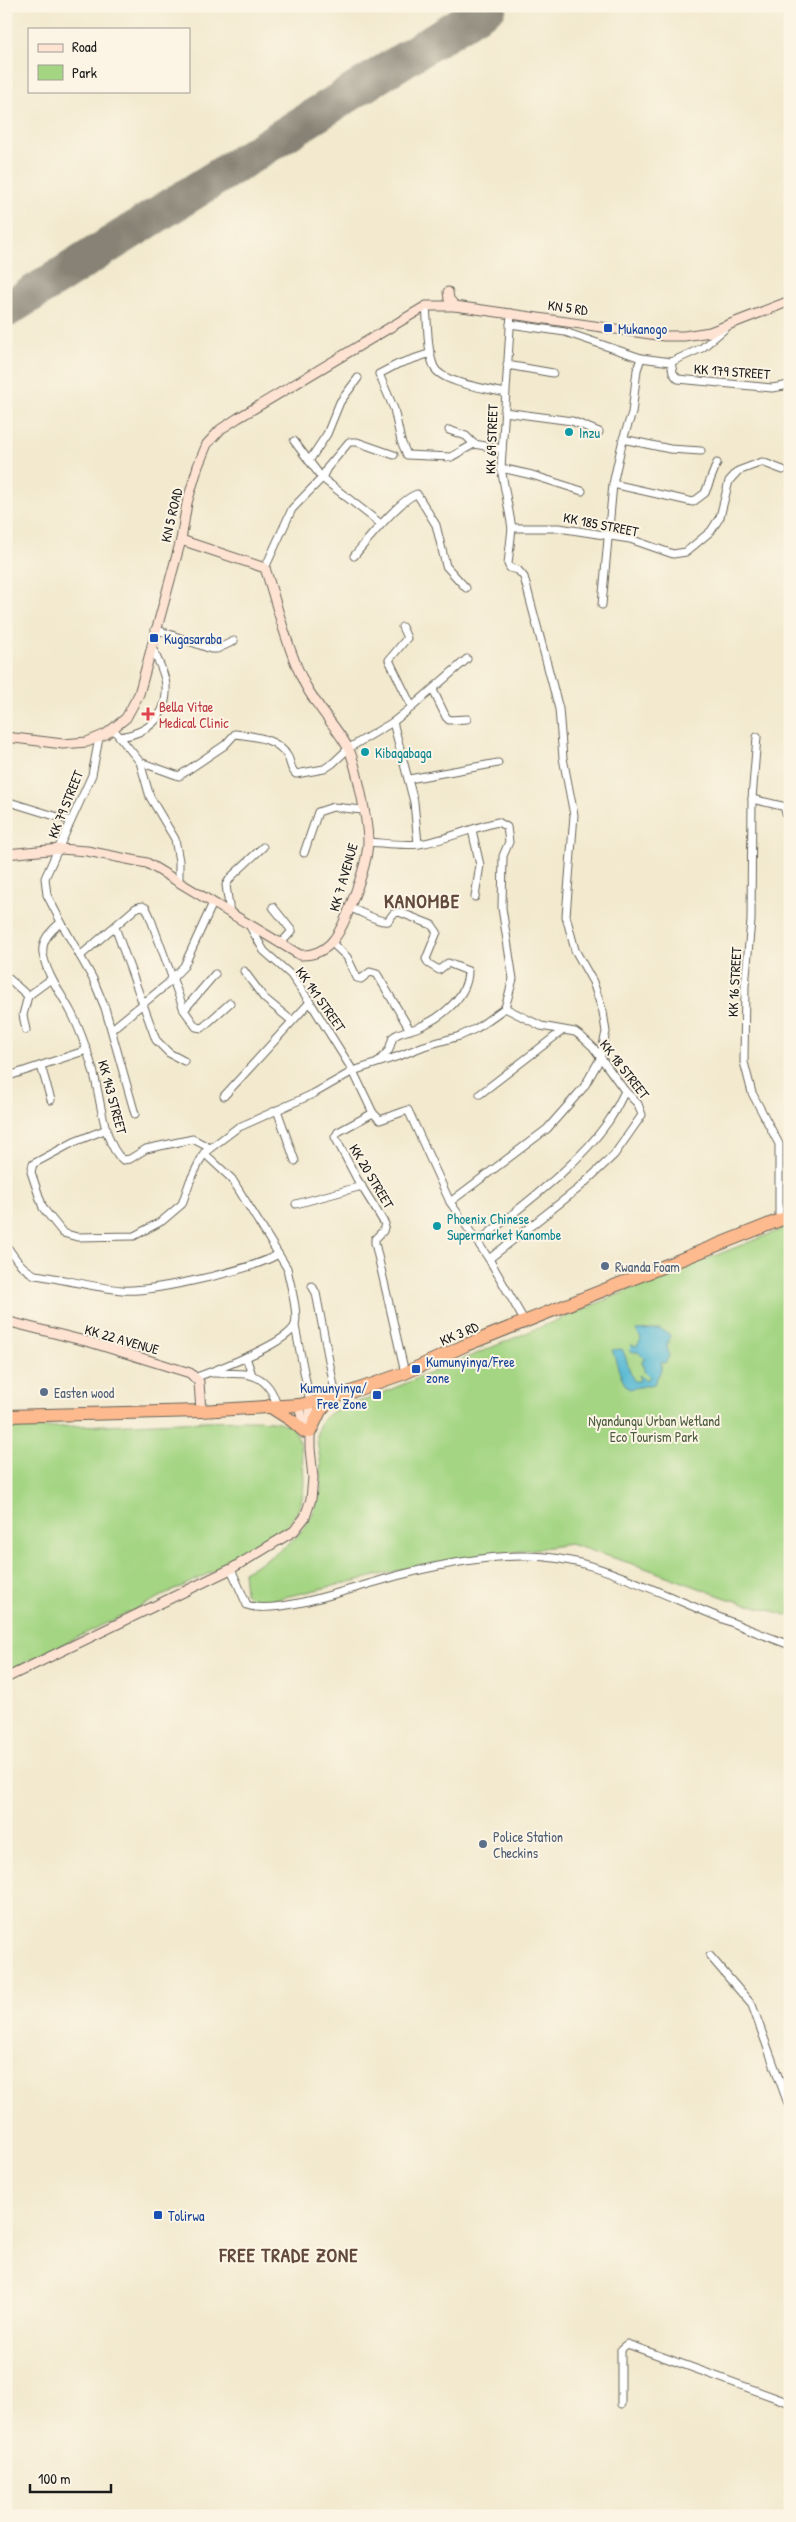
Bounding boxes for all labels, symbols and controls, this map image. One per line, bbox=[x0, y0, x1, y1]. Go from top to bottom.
legend bbox=[28, 28, 190, 92]
text: Road bbox=[72, 36, 97, 57]
text: Park bbox=[72, 62, 97, 83]
street label: KN 5 RD bbox=[547, 295, 590, 319]
place label: Mukanogo bbox=[618, 319, 667, 339]
marker: Mukanogo bbox=[602, 322, 614, 334]
street label: KK 179 STREET bbox=[693, 359, 771, 383]
street label: KK 69 STREET bbox=[480, 403, 502, 474]
place label: Inzu bbox=[579, 423, 601, 442]
marker: Inzu bbox=[563, 426, 575, 438]
street label: KN 5 ROAD bbox=[156, 486, 186, 544]
street label: KK 185 STREET bbox=[562, 507, 641, 541]
place label: Kugasaraba bbox=[164, 629, 222, 649]
marker: Kugasaraba bbox=[148, 632, 160, 644]
place label: Bella Vitae Medical Clinic bbox=[159, 697, 229, 732]
marker: Bella Vitae Medical Clinic bbox=[141, 707, 155, 721]
place label: Kibagabaga bbox=[375, 743, 432, 763]
marker: Kibagabaga bbox=[359, 746, 371, 758]
street label: KK 79 STREET bbox=[43, 767, 87, 841]
street label: KK 7 AVENUE bbox=[324, 841, 362, 913]
district label: KANOMBE bbox=[384, 888, 460, 914]
street label: KK 16 STREET bbox=[723, 946, 745, 1017]
street label: KK 141 STREET bbox=[292, 963, 350, 1035]
street label: KK 18 STREET bbox=[596, 1035, 654, 1103]
street label: KK 143 STREET bbox=[94, 1058, 132, 1137]
street label: KK 20 STREET bbox=[345, 1140, 399, 1212]
place label: Phoenix Chinese Supermarket Kanombe bbox=[447, 1209, 562, 1245]
marker: Phoenix Chinese Supermarket Kanombe bbox=[431, 1220, 443, 1232]
place label: Rwanda Foam bbox=[615, 1257, 680, 1276]
marker: Rwanda Foam bbox=[599, 1260, 611, 1272]
street label: KK 3 RD bbox=[437, 1316, 482, 1350]
street label: KK 22 AVENUE bbox=[83, 1319, 161, 1359]
place label: Kumunyinya/Free zone bbox=[426, 1352, 515, 1387]
marker: Kumunyinya/Free zone bbox=[410, 1363, 422, 1375]
place label: Kumunyinya/ Free Zone bbox=[300, 1378, 367, 1413]
place label: Easten wood bbox=[54, 1383, 115, 1402]
marker: Easten wood bbox=[38, 1386, 50, 1398]
marker: Kumunyinya/ Free Zone bbox=[371, 1389, 383, 1401]
park label: Nyandungu Urban Wetland Eco Tourism Park bbox=[588, 1411, 720, 1446]
place label: Police Station Checkins bbox=[493, 1827, 563, 1862]
marker: Police Station Checkins bbox=[477, 1838, 489, 1850]
place label: Tolirwa bbox=[168, 2206, 205, 2225]
marker: Tolirwa bbox=[152, 2209, 164, 2221]
district label: FREE TRADE ZONE bbox=[218, 2242, 359, 2268]
scale bar bbox=[30, 2462, 111, 2494]
text: 100 m bbox=[38, 2468, 71, 2489]

